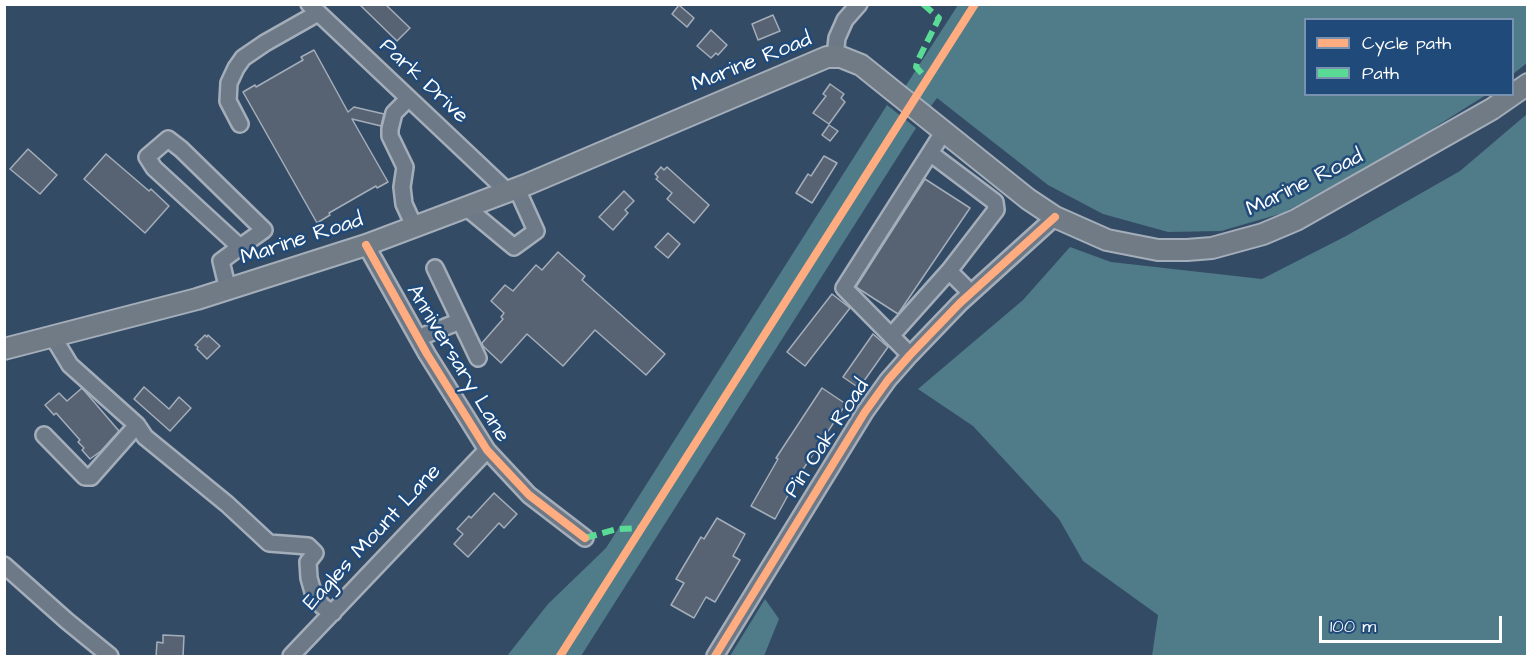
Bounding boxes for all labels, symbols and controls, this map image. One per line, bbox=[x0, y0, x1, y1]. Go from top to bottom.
legend bbox=[1304, 18, 1514, 96]
street label: Marine Road bbox=[688, 27, 816, 99]
text: Cycle path bbox=[1362, 31, 1451, 56]
street label: Park Drive bbox=[373, 34, 473, 130]
text: Path bbox=[1362, 61, 1399, 86]
street label: Marine Road bbox=[1242, 144, 1368, 224]
street label: Marine Road bbox=[237, 208, 367, 272]
street label: Anniversary Lane bbox=[399, 280, 515, 448]
street label: Pin Oak Road bbox=[780, 375, 876, 503]
street label: Eagles Mount Lane bbox=[298, 459, 448, 617]
scale bar bbox=[1322, 604, 1505, 642]
text: 100 m bbox=[1330, 614, 1376, 639]

